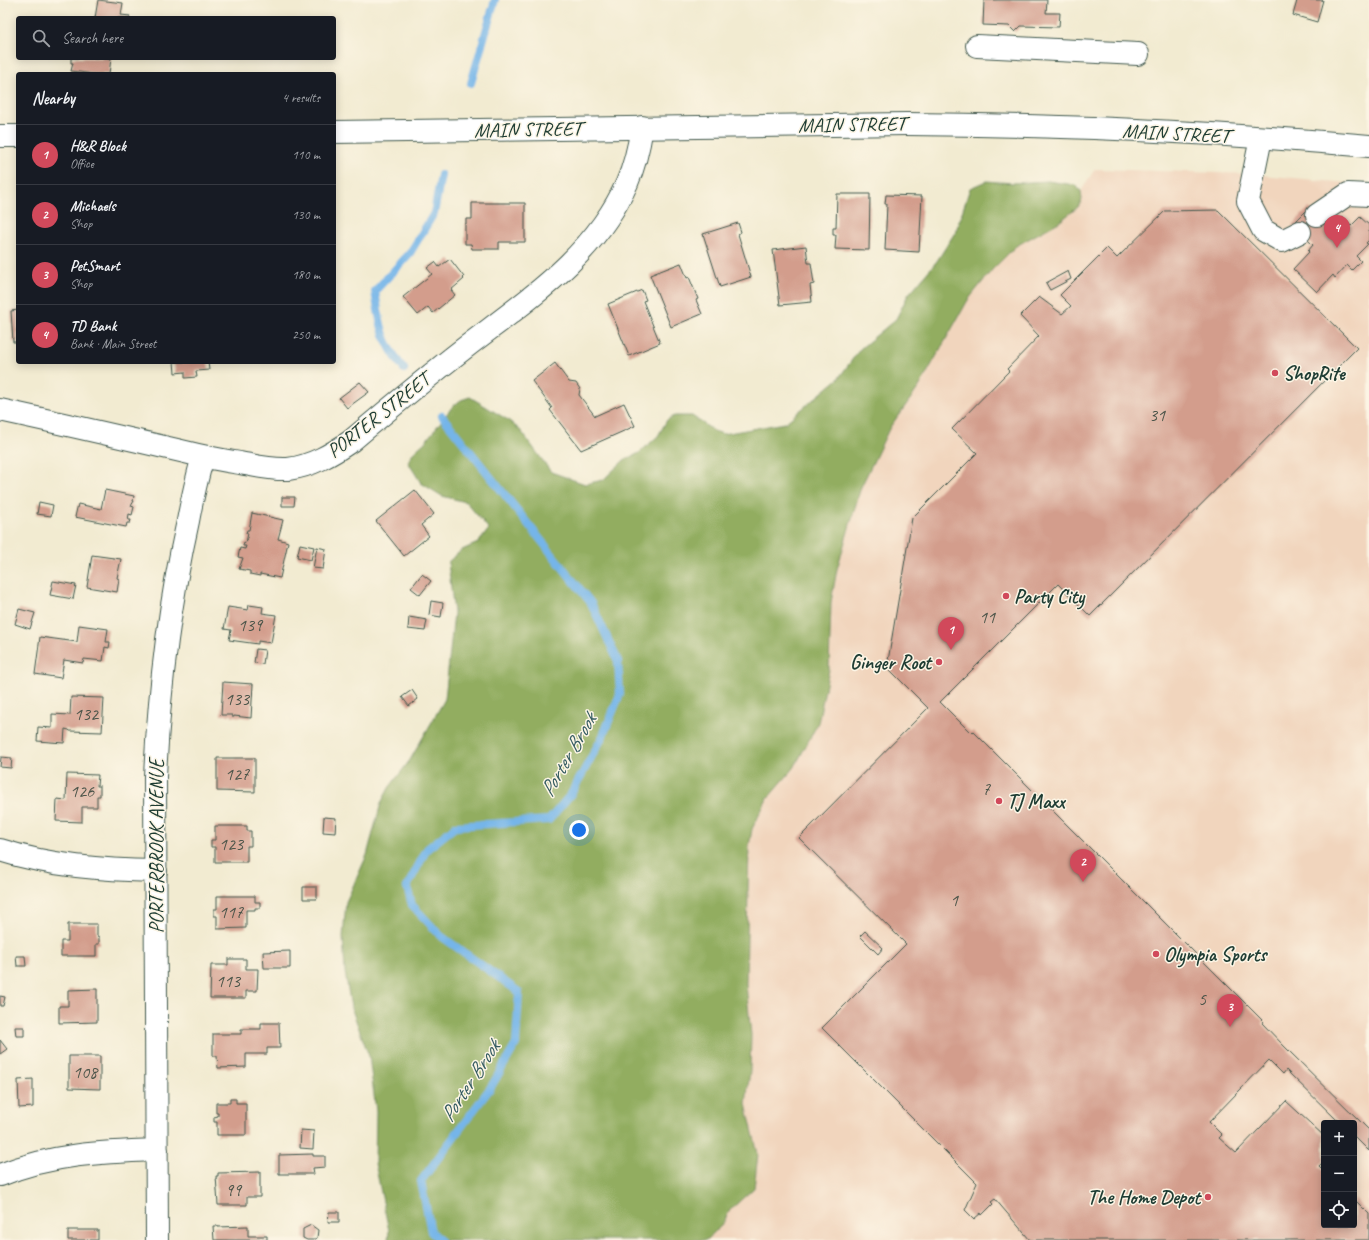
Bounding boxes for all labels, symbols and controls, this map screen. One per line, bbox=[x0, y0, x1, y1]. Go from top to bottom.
search box bbox=[16, 16, 336, 60]
icon: search bbox=[30, 27, 52, 49]
text: Search here bbox=[62, 29, 123, 48]
text: Nearby bbox=[32, 88, 75, 109]
text: 4 results bbox=[282, 90, 320, 106]
street label: MAIN STREET bbox=[798, 111, 911, 138]
street label: MAIN STREET bbox=[474, 116, 587, 143]
street label: MAIN STREET bbox=[1122, 118, 1235, 149]
text: H&R Block bbox=[70, 137, 126, 156]
text: 1 bbox=[42, 147, 48, 163]
text: 110 m bbox=[292, 147, 320, 163]
text: Office bbox=[70, 156, 94, 172]
text: Michaels bbox=[70, 197, 116, 216]
text: 2 bbox=[42, 207, 48, 223]
text: 130 m bbox=[292, 207, 320, 223]
pin: 4 bbox=[1324, 215, 1350, 248]
text: Shop bbox=[70, 216, 92, 232]
text: PetSmart bbox=[70, 257, 120, 276]
text: 3 bbox=[42, 267, 48, 283]
text: 180 m bbox=[292, 267, 320, 283]
text: Shop bbox=[70, 276, 92, 292]
text: TD Bank bbox=[70, 317, 116, 336]
text: 4 bbox=[42, 327, 48, 343]
text: 250 m bbox=[292, 327, 320, 343]
text: Bank · Main Street bbox=[70, 336, 156, 352]
place label: ShopRite bbox=[1283, 361, 1346, 386]
street label: PORTER STREET bbox=[322, 364, 439, 463]
marker: ShopRite bbox=[1270, 368, 1280, 378]
house number: 31 bbox=[1149, 404, 1166, 426]
place label: Party City bbox=[1014, 584, 1086, 610]
marker: Party City bbox=[1001, 591, 1011, 601]
house number: 11 bbox=[979, 606, 996, 628]
house number: 139 bbox=[238, 614, 264, 636]
pin: 1 bbox=[938, 617, 964, 650]
place label: Ginger Root bbox=[850, 650, 933, 675]
marker: Ginger Root bbox=[934, 657, 944, 667]
house number: 133 bbox=[225, 688, 251, 710]
house number: 132 bbox=[74, 703, 100, 725]
water label: Porter Brook bbox=[534, 706, 604, 801]
street label: PORTERBROOK AVENUE bbox=[144, 756, 169, 933]
house number: 127 bbox=[225, 763, 250, 785]
house number: 7 bbox=[982, 778, 991, 800]
house number: 126 bbox=[70, 780, 95, 802]
place label: TJ Maxx bbox=[1007, 789, 1067, 814]
marker: TJ Maxx bbox=[994, 796, 1004, 806]
your location bbox=[569, 820, 589, 840]
house number: 123 bbox=[219, 833, 245, 855]
pin: 2 bbox=[1070, 849, 1096, 882]
house number: 1 bbox=[950, 889, 959, 911]
house number: 117 bbox=[219, 901, 244, 923]
place label: Olympia Sports bbox=[1164, 942, 1268, 968]
marker: Olympia Sports bbox=[1151, 949, 1161, 959]
house number: 113 bbox=[216, 970, 242, 992]
house number: 5 bbox=[1198, 988, 1207, 1010]
pin: 3 bbox=[1217, 994, 1243, 1027]
water label: Porter Brook bbox=[434, 1033, 508, 1126]
house number: 108 bbox=[73, 1061, 99, 1083]
map controls bbox=[1321, 1120, 1357, 1228]
button: + bbox=[1321, 1120, 1357, 1156]
button: − bbox=[1321, 1156, 1357, 1192]
house number: 99 bbox=[225, 1179, 243, 1201]
place label: The Home Depot bbox=[1087, 1185, 1202, 1210]
marker: The Home Depot bbox=[1203, 1192, 1213, 1202]
button: locate bbox=[1321, 1192, 1357, 1228]

